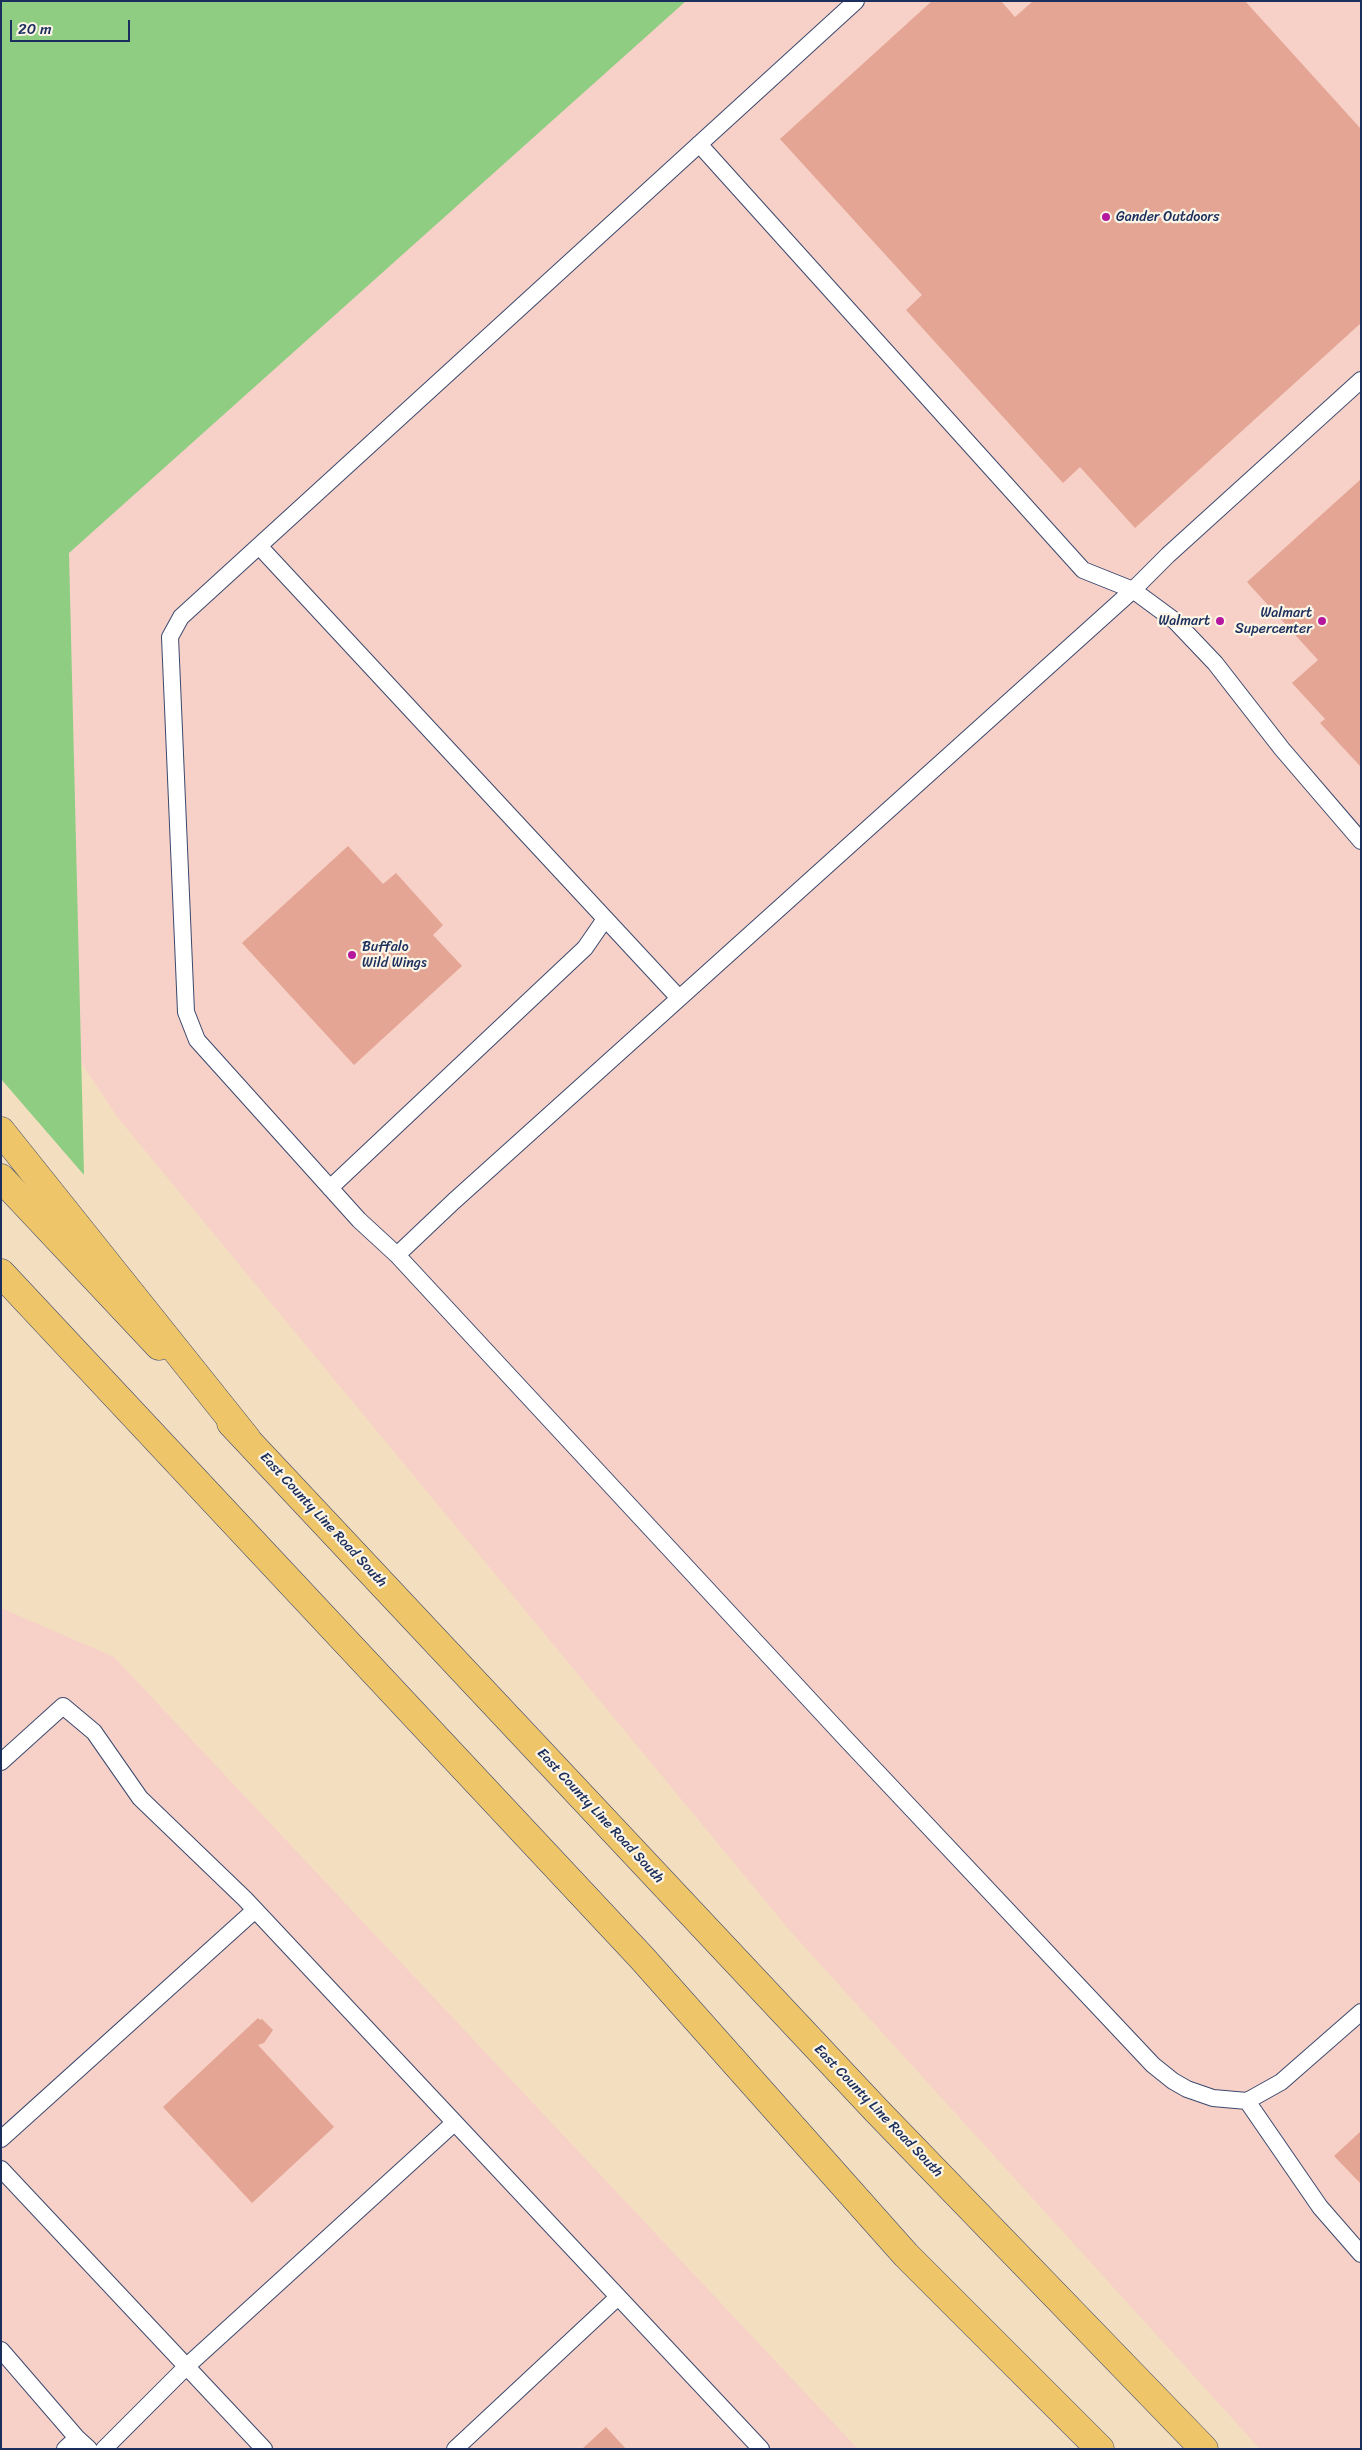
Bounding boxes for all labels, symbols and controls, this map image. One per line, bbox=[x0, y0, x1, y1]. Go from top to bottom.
scale bar bbox=[12, 10, 132, 42]
text: 20 m bbox=[18, 16, 52, 42]
place label: Gander Outdoors bbox=[1116, 209, 1220, 225]
marker: Gander Outdoors bbox=[1100, 211, 1112, 223]
place label: Walmart Supercenter bbox=[1235, 605, 1312, 638]
place label: Walmart bbox=[1159, 613, 1210, 629]
marker: Walmart bbox=[1214, 615, 1226, 627]
marker: Walmart Supercenter bbox=[1316, 615, 1328, 627]
place label: Buffalo Wild Wings bbox=[362, 939, 427, 972]
marker: Buffalo Wild Wings bbox=[346, 949, 358, 961]
street label: East County Line Road South bbox=[256, 1449, 390, 1591]
street label: East County Line Road South bbox=[533, 1745, 667, 1887]
street label: East County Line Road South bbox=[810, 2041, 946, 2181]

